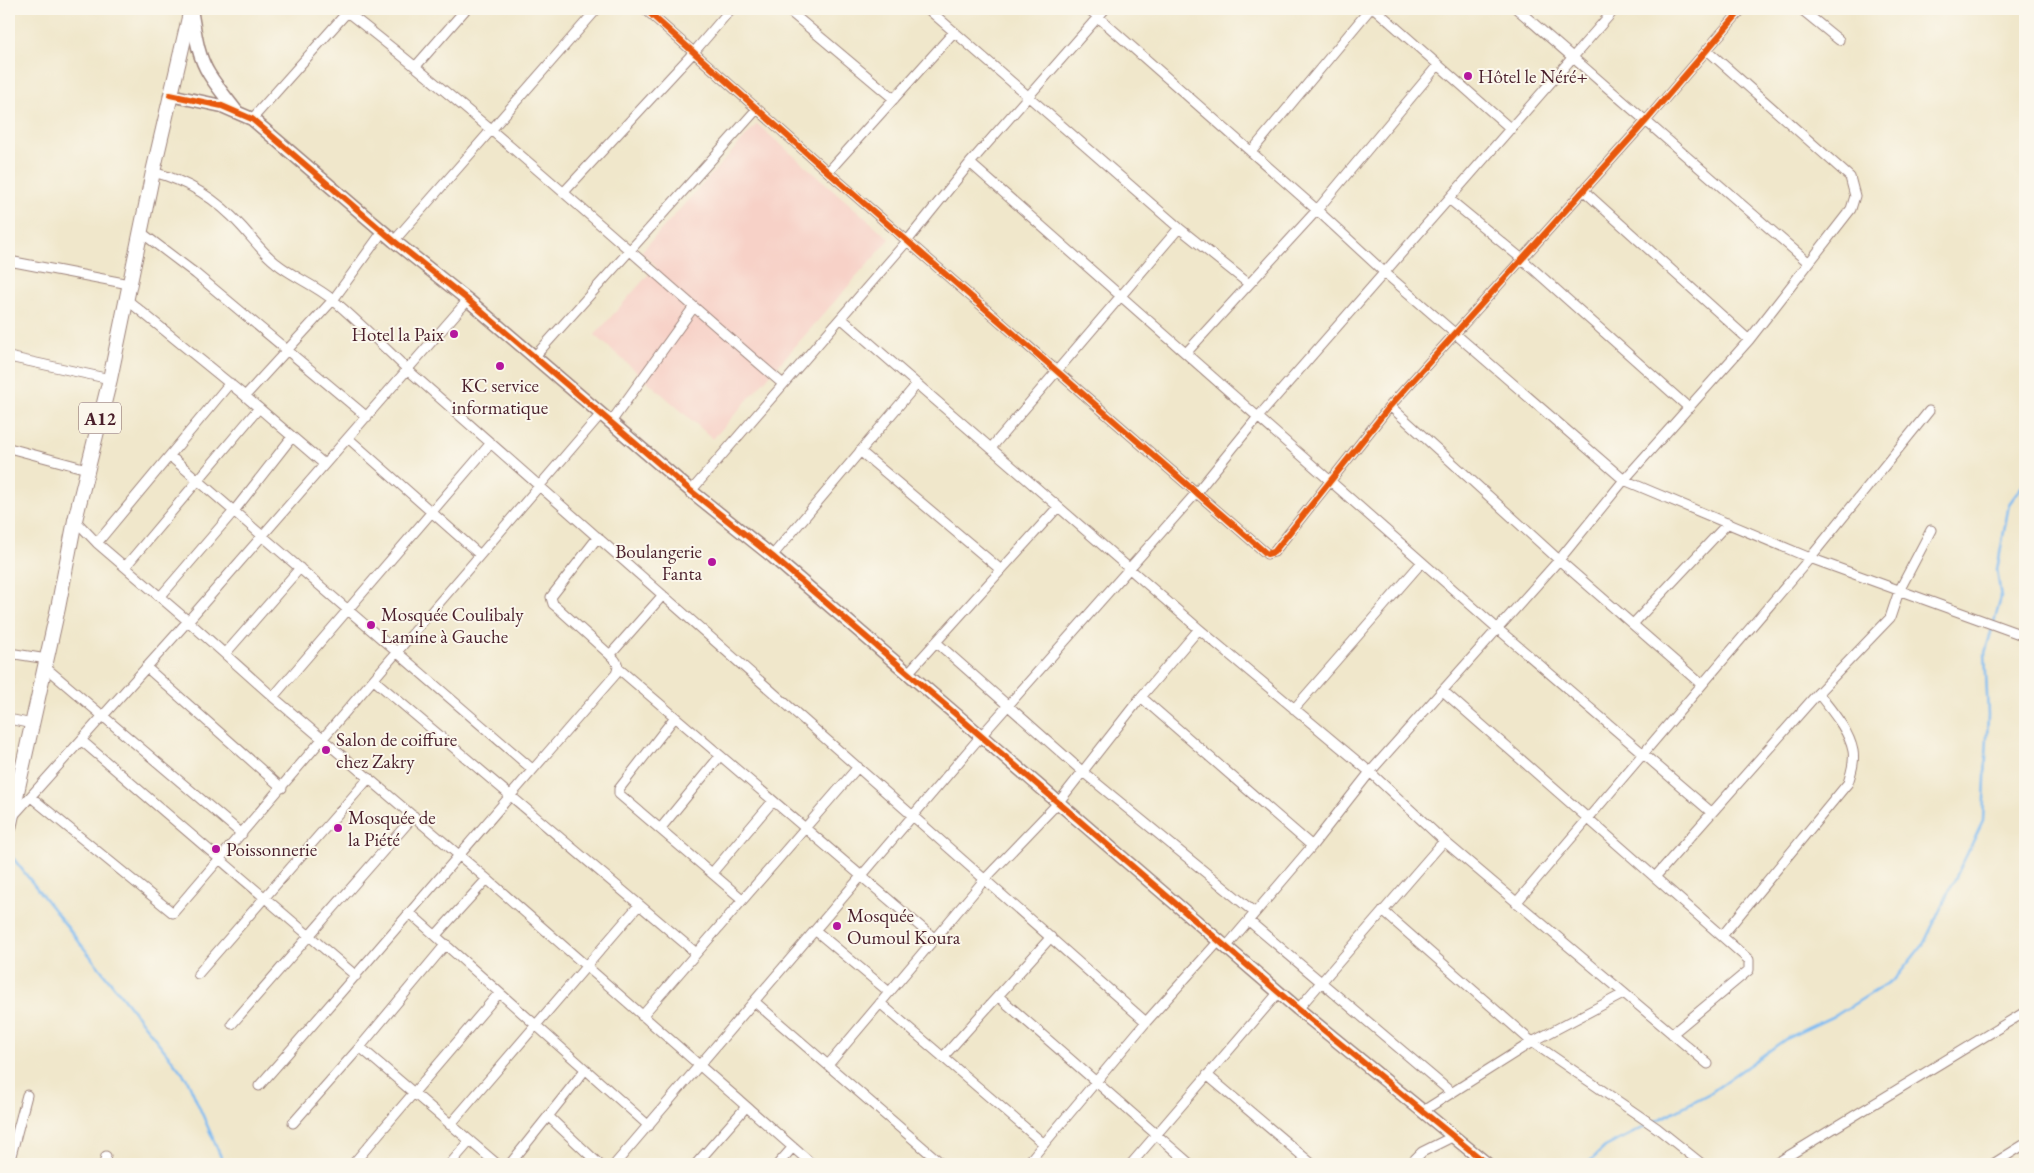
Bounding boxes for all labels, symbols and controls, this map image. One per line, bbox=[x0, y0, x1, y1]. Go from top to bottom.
place label: Hôtel le Néré+ bbox=[1478, 64, 1588, 89]
marker: Hôtel le Néré+ bbox=[1462, 70, 1474, 82]
place label: Hotel la Paix bbox=[352, 322, 445, 347]
marker: Hotel la Paix bbox=[448, 328, 460, 340]
marker: KC service informatique bbox=[494, 360, 506, 372]
place label: KC service informatique bbox=[452, 373, 548, 420]
road number: A12 bbox=[79, 402, 121, 433]
place label: Boulangerie Fanta bbox=[615, 539, 702, 586]
marker: Boulangerie Fanta bbox=[706, 556, 718, 568]
place label: Mosquée Coulibaly Lamine à Gauche bbox=[381, 602, 524, 649]
marker: Mosquée Coulibaly Lamine à Gauche bbox=[365, 619, 377, 631]
place label: Salon de coiffure chez Zakry bbox=[336, 727, 457, 774]
marker: Salon de coiffure chez Zakry bbox=[320, 744, 332, 756]
place label: Mosquée de la Piété bbox=[348, 805, 436, 852]
marker: Mosquée de la Piété bbox=[332, 822, 344, 834]
place label: Poissonnerie bbox=[226, 837, 317, 862]
marker: Poissonnerie bbox=[210, 843, 222, 855]
place label: Mosquée Oumoul Koura bbox=[847, 903, 961, 950]
marker: Mosquée Oumoul Koura bbox=[831, 920, 843, 932]

